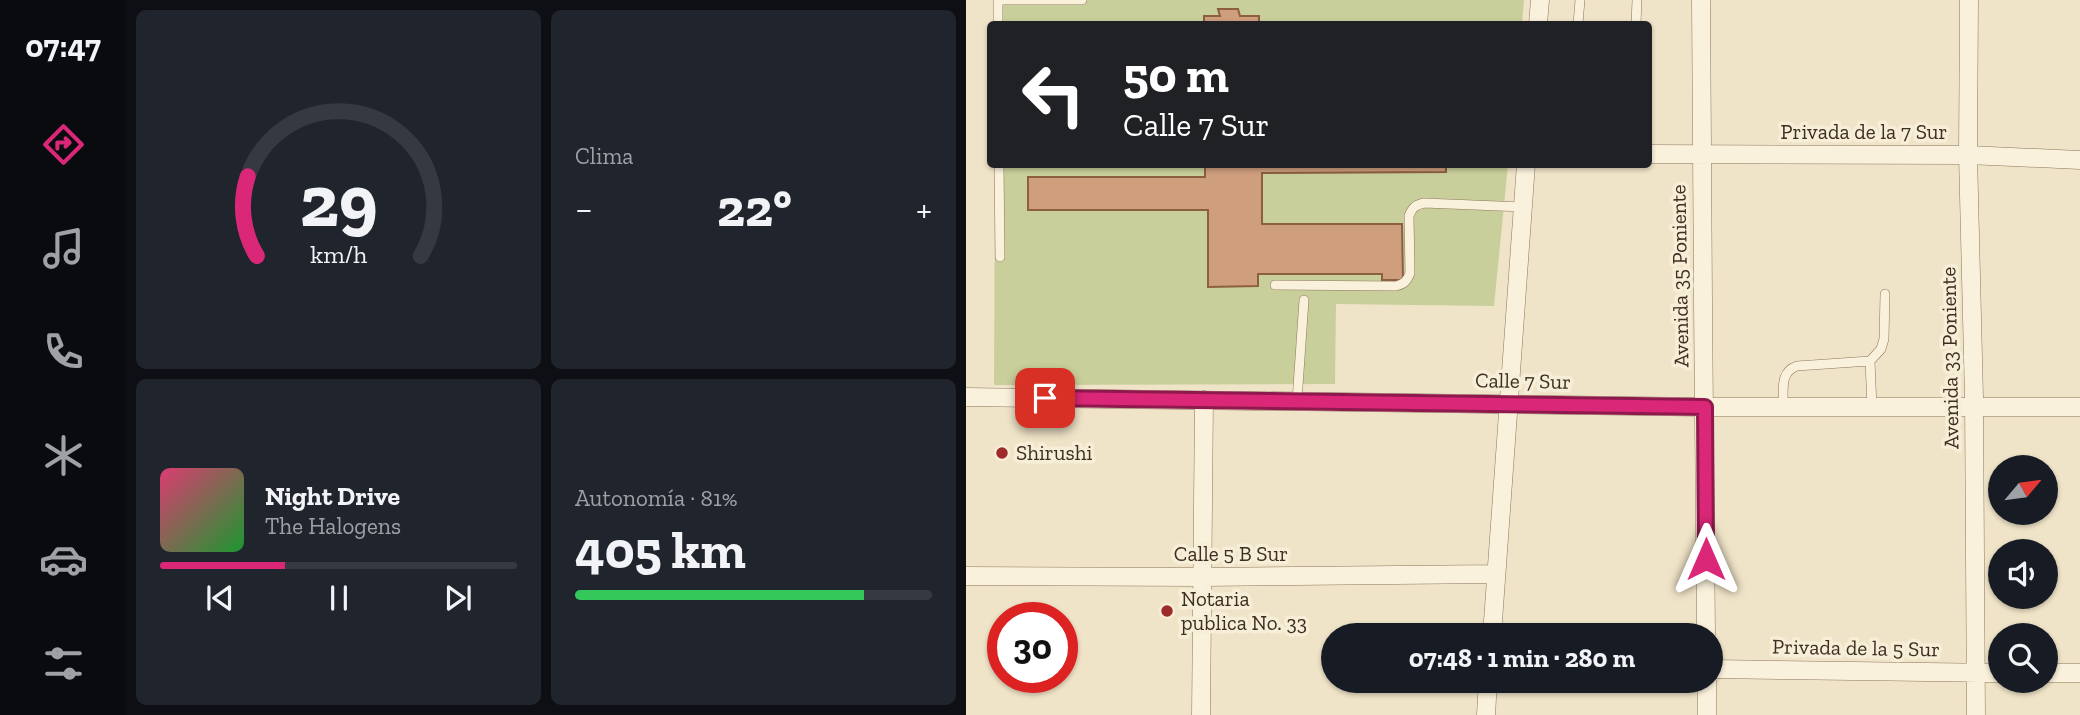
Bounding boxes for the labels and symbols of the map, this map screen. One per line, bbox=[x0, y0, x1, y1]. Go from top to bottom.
street label: Privada de la 7 Sur bbox=[1781, 119, 1947, 144]
street label: Avenida 35 Poniente bbox=[1665, 184, 1694, 368]
street label: Avenida 33 Poniente bbox=[1935, 267, 1964, 449]
street label: Calle 7 Sur bbox=[1475, 367, 1571, 394]
pin bbox=[1015, 368, 1075, 428]
place label: Shirushi bbox=[1016, 440, 1092, 465]
marker: Shirushi bbox=[994, 445, 1010, 461]
north arrow bbox=[1988, 455, 2058, 525]
position arrow bbox=[1669, 522, 1743, 596]
street label: Calle 5 B Sur bbox=[1174, 541, 1288, 566]
place label: Notaria publica No. 33 bbox=[1181, 586, 1307, 635]
speed limit sign: 30 bbox=[987, 602, 1078, 693]
marker: Notaria publica No. 33 bbox=[1159, 603, 1175, 619]
street label: Privada de la 5 Sur bbox=[1772, 634, 1940, 661]

